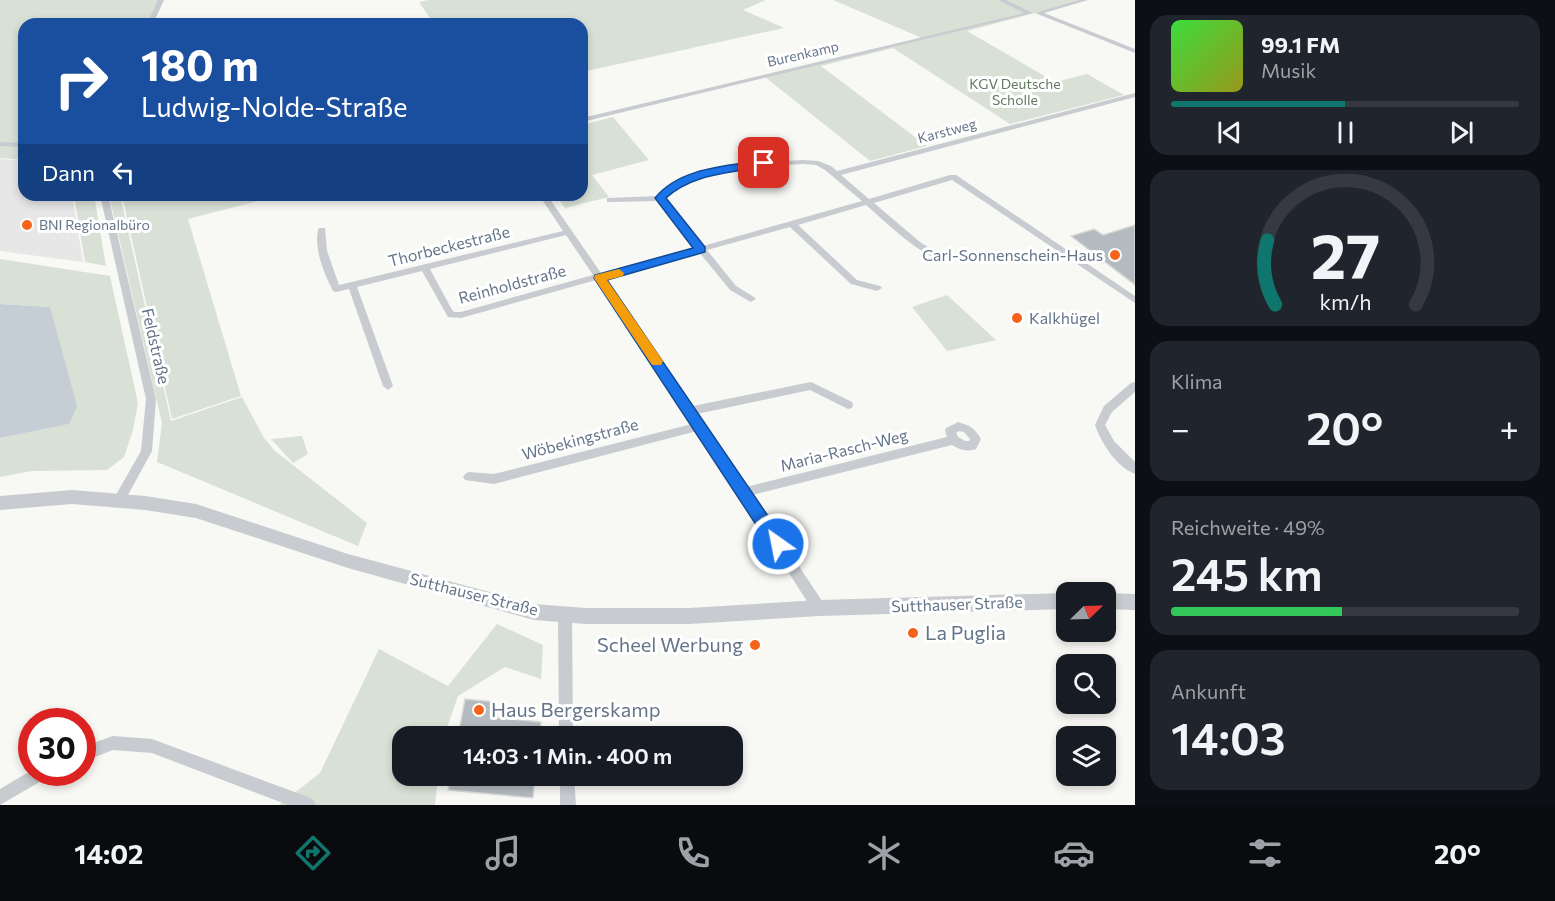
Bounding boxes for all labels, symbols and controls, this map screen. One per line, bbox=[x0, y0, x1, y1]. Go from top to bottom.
text: 99.1 FM bbox=[1261, 31, 1340, 58]
street label: Burenkamp bbox=[765, 37, 840, 70]
text: 180 m bbox=[141, 38, 259, 90]
icon: right bbox=[42, 42, 120, 120]
text: Musik bbox=[1261, 58, 1316, 82]
park label: KGV Deutsche Scholle bbox=[969, 75, 1061, 108]
text: Ludwig-Nolde-Straße bbox=[141, 90, 408, 123]
street label: Karstweg bbox=[916, 114, 978, 147]
icon: previous bbox=[1213, 116, 1246, 149]
icon: pause bbox=[1329, 116, 1362, 149]
icon: next bbox=[1445, 116, 1478, 149]
pin bbox=[738, 137, 789, 188]
icon: arrive bbox=[747, 146, 780, 179]
icon: left bbox=[107, 156, 140, 189]
text: Dann bbox=[42, 159, 95, 186]
place label: BNI Regionalbüro bbox=[39, 216, 150, 233]
text: 27 bbox=[1310, 216, 1380, 292]
marker: BNI Regionalbüro bbox=[20, 218, 34, 232]
street label: Thorbeckestraße bbox=[386, 221, 512, 270]
place label: Carl-Sonnenschein-Haus bbox=[922, 245, 1103, 264]
marker: Carl-Sonnenschein-Haus bbox=[1108, 248, 1122, 262]
street label: Reinholdstraße bbox=[456, 260, 568, 307]
text: km/h bbox=[1319, 288, 1371, 314]
street label: Feldstraße bbox=[139, 306, 174, 386]
place label: Kalkhügel bbox=[1029, 308, 1100, 327]
marker: Kalkhügel bbox=[1010, 311, 1024, 325]
text: Klima bbox=[1171, 369, 1223, 393]
text: 20° bbox=[1306, 399, 1383, 454]
text: − bbox=[1171, 407, 1190, 448]
text: + bbox=[1500, 407, 1519, 448]
street label: Wöbekingstraße bbox=[520, 414, 640, 463]
street label: Maria-Rasch-Weg bbox=[778, 424, 910, 475]
position arrow bbox=[746, 512, 810, 576]
text: Reichweite · 49% bbox=[1171, 515, 1325, 539]
text: 245 km bbox=[1171, 545, 1322, 600]
street label: Sutthauser Straße bbox=[408, 568, 540, 619]
north arrow bbox=[1056, 582, 1116, 642]
map controls bbox=[1056, 582, 1116, 786]
street label: Sutthauser Straße bbox=[891, 592, 1023, 615]
place label: La Puglia bbox=[925, 620, 1006, 644]
marker: La Puglia bbox=[906, 626, 920, 640]
place label: Scheel Werbung bbox=[597, 632, 743, 656]
marker: Scheel Werbung bbox=[748, 638, 762, 652]
button: search bbox=[1056, 654, 1116, 714]
text: Ankunft bbox=[1171, 679, 1246, 703]
place label: Haus Bergerskamp bbox=[491, 697, 661, 721]
marker: Haus Bergerskamp bbox=[472, 703, 486, 717]
speed limit sign: 30 bbox=[18, 708, 96, 786]
text: 14:03 bbox=[1171, 709, 1285, 764]
button: layers bbox=[1056, 726, 1116, 786]
text: 14:03 · 1 Min. · 400 m bbox=[463, 742, 672, 769]
icon: directions bbox=[292, 832, 334, 874]
icon: music bbox=[482, 832, 524, 874]
icon: phone bbox=[672, 832, 714, 874]
icon: climate bbox=[863, 832, 905, 874]
icon: car bbox=[1053, 832, 1095, 874]
icon: filters bbox=[1244, 832, 1286, 874]
text: 14:02 bbox=[74, 837, 143, 870]
text: 20° bbox=[1434, 837, 1481, 870]

